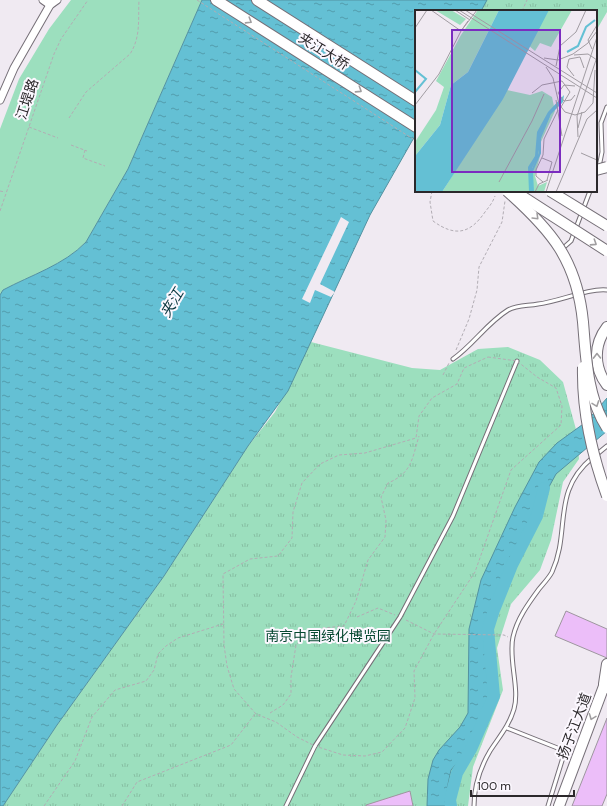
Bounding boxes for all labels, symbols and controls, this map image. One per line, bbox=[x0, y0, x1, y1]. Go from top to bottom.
inset map bbox=[415, 10, 597, 192]
one-way arrow bbox=[245, 16, 252, 23]
street label: 夹江大桥 bbox=[295, 29, 353, 73]
street label: 江堤路 bbox=[12, 76, 42, 122]
one-way arrow bbox=[355, 85, 362, 93]
one-way arrow bbox=[531, 213, 539, 220]
one-way arrow bbox=[590, 238, 597, 245]
water label: 夹江 bbox=[156, 283, 189, 321]
one-way arrow bbox=[593, 353, 601, 359]
one-way arrow bbox=[591, 400, 599, 407]
park label: 南京中国绿化博览园 bbox=[265, 627, 391, 645]
street label: 扬子江大道 bbox=[553, 690, 595, 762]
one-way arrow bbox=[589, 714, 597, 721]
scale bar bbox=[471, 772, 574, 798]
text: 100 m bbox=[477, 778, 511, 794]

